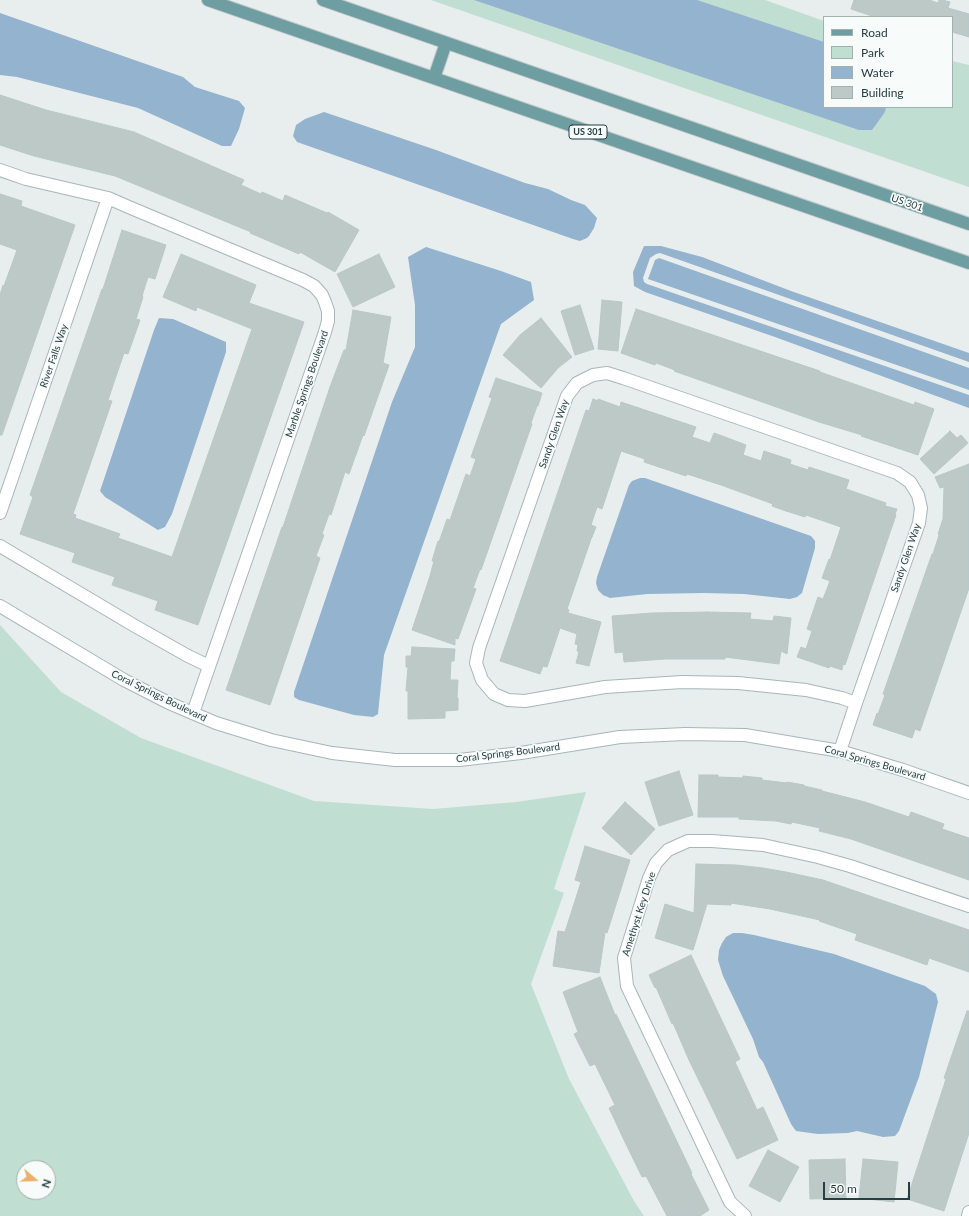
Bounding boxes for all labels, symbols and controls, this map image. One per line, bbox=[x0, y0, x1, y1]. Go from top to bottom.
legend bbox=[823, 16, 953, 108]
text: Road bbox=[861, 25, 888, 40]
text: Park bbox=[861, 45, 884, 60]
text: Water bbox=[861, 65, 894, 80]
text: Building bbox=[861, 85, 904, 100]
road number: US 301 bbox=[569, 125, 607, 139]
street label: US 301 bbox=[890, 192, 924, 214]
street label: River Falls Way bbox=[38, 323, 70, 389]
street label: Marble Springs Boulevard bbox=[283, 329, 331, 439]
street label: Sandy Glen Way bbox=[537, 398, 571, 470]
street label: Sandy Glen Way bbox=[889, 522, 923, 594]
street label: Coral Springs Boulevard bbox=[109, 668, 209, 724]
street label: Coral Springs Boulevard bbox=[455, 741, 561, 765]
street label: Coral Springs Boulevard bbox=[823, 743, 927, 783]
street label: Amethyst Key Drive bbox=[620, 870, 658, 958]
north arrow bbox=[16, 1160, 56, 1200]
scale bar bbox=[825, 1174, 912, 1200]
text: N bbox=[39, 1178, 54, 1190]
text: 50 m bbox=[830, 1181, 857, 1196]

